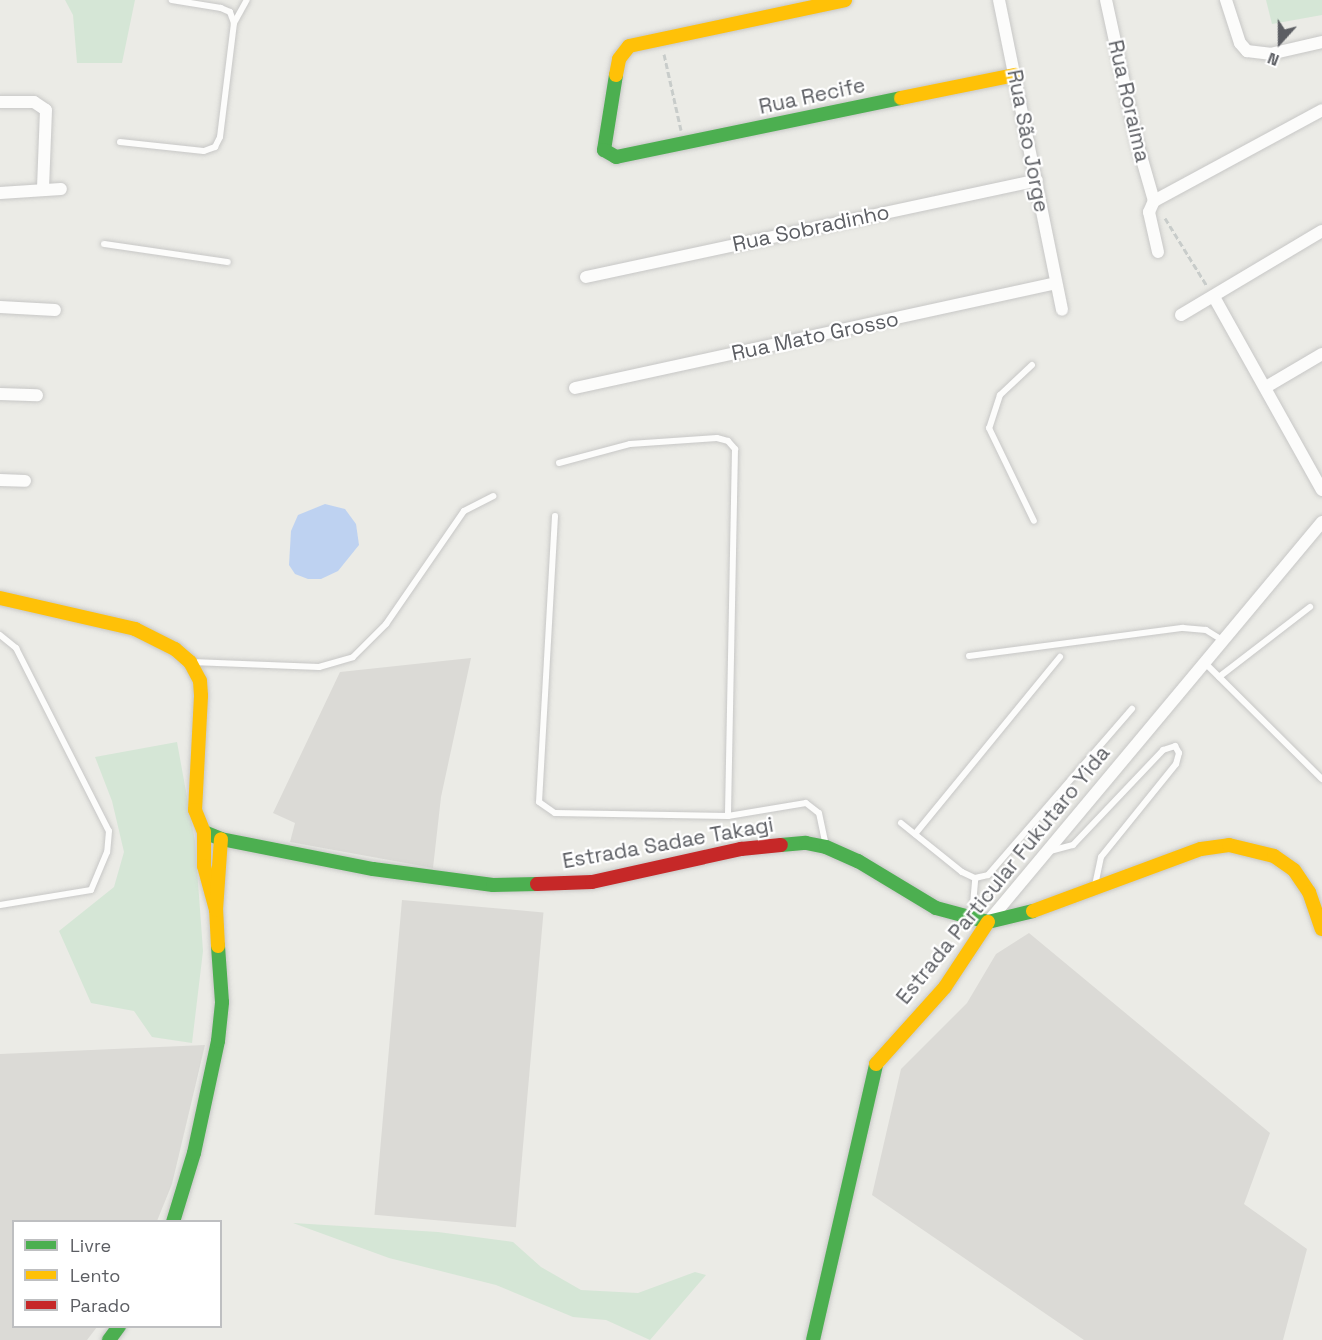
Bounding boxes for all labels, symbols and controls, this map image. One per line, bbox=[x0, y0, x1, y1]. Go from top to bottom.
north arrow bbox=[1250, 12, 1310, 72]
street label: Rua Roraima bbox=[1103, 37, 1155, 165]
text: N bbox=[1265, 48, 1282, 71]
street label: Rua São Jorge bbox=[1002, 67, 1054, 215]
street label: Rua Recife bbox=[756, 72, 868, 120]
street label: Rua Sobradinho bbox=[730, 199, 892, 257]
street label: Rua Mato Grosso bbox=[729, 306, 901, 366]
street label: Estrada Particular Fukutaro Yida bbox=[891, 741, 1115, 1009]
street label: Estrada Sadae Takagi bbox=[560, 812, 776, 874]
legend bbox=[12, 1220, 222, 1328]
text: Livre bbox=[70, 1234, 111, 1257]
text: Lento bbox=[70, 1264, 120, 1287]
text: Parado bbox=[70, 1294, 130, 1317]

